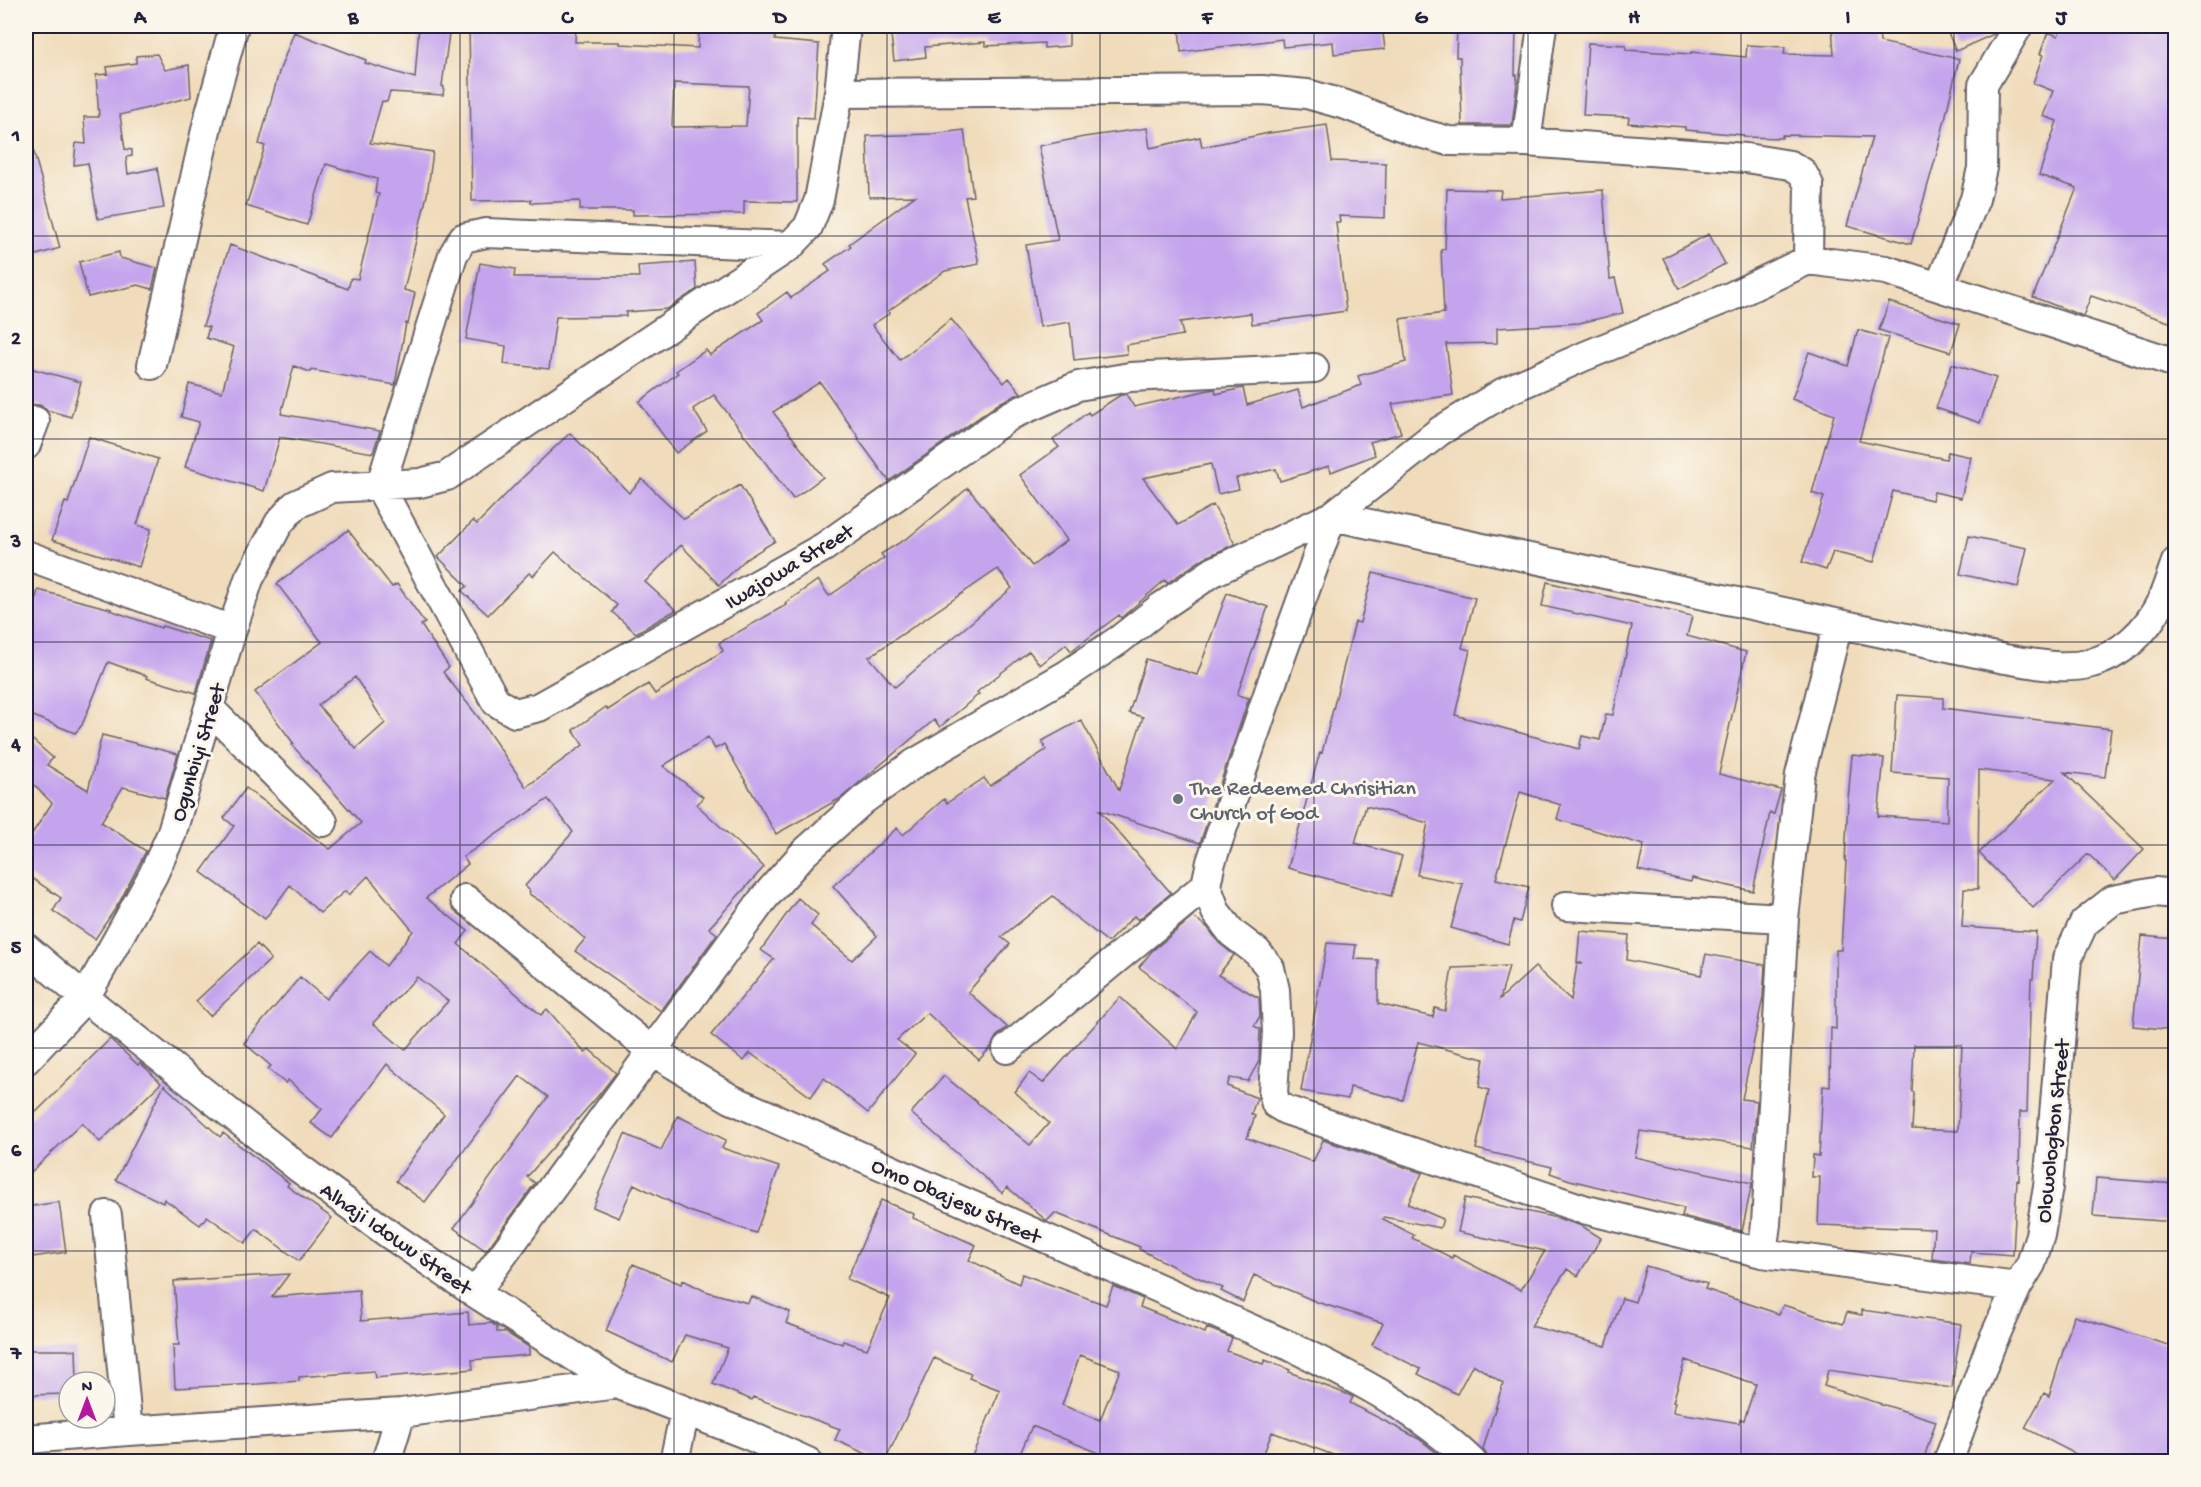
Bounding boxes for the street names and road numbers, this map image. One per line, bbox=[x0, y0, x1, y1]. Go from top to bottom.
street label: Iwajowa Street bbox=[721, 519, 861, 617]
street label: Ogunbiyi Street bbox=[167, 679, 234, 825]
street label: Olowologbon Street bbox=[2032, 1037, 2078, 1224]
street label: Omo Obajesu Street bbox=[867, 1154, 1046, 1252]
street label: Alhaji Idowu Street bbox=[314, 1178, 477, 1303]

